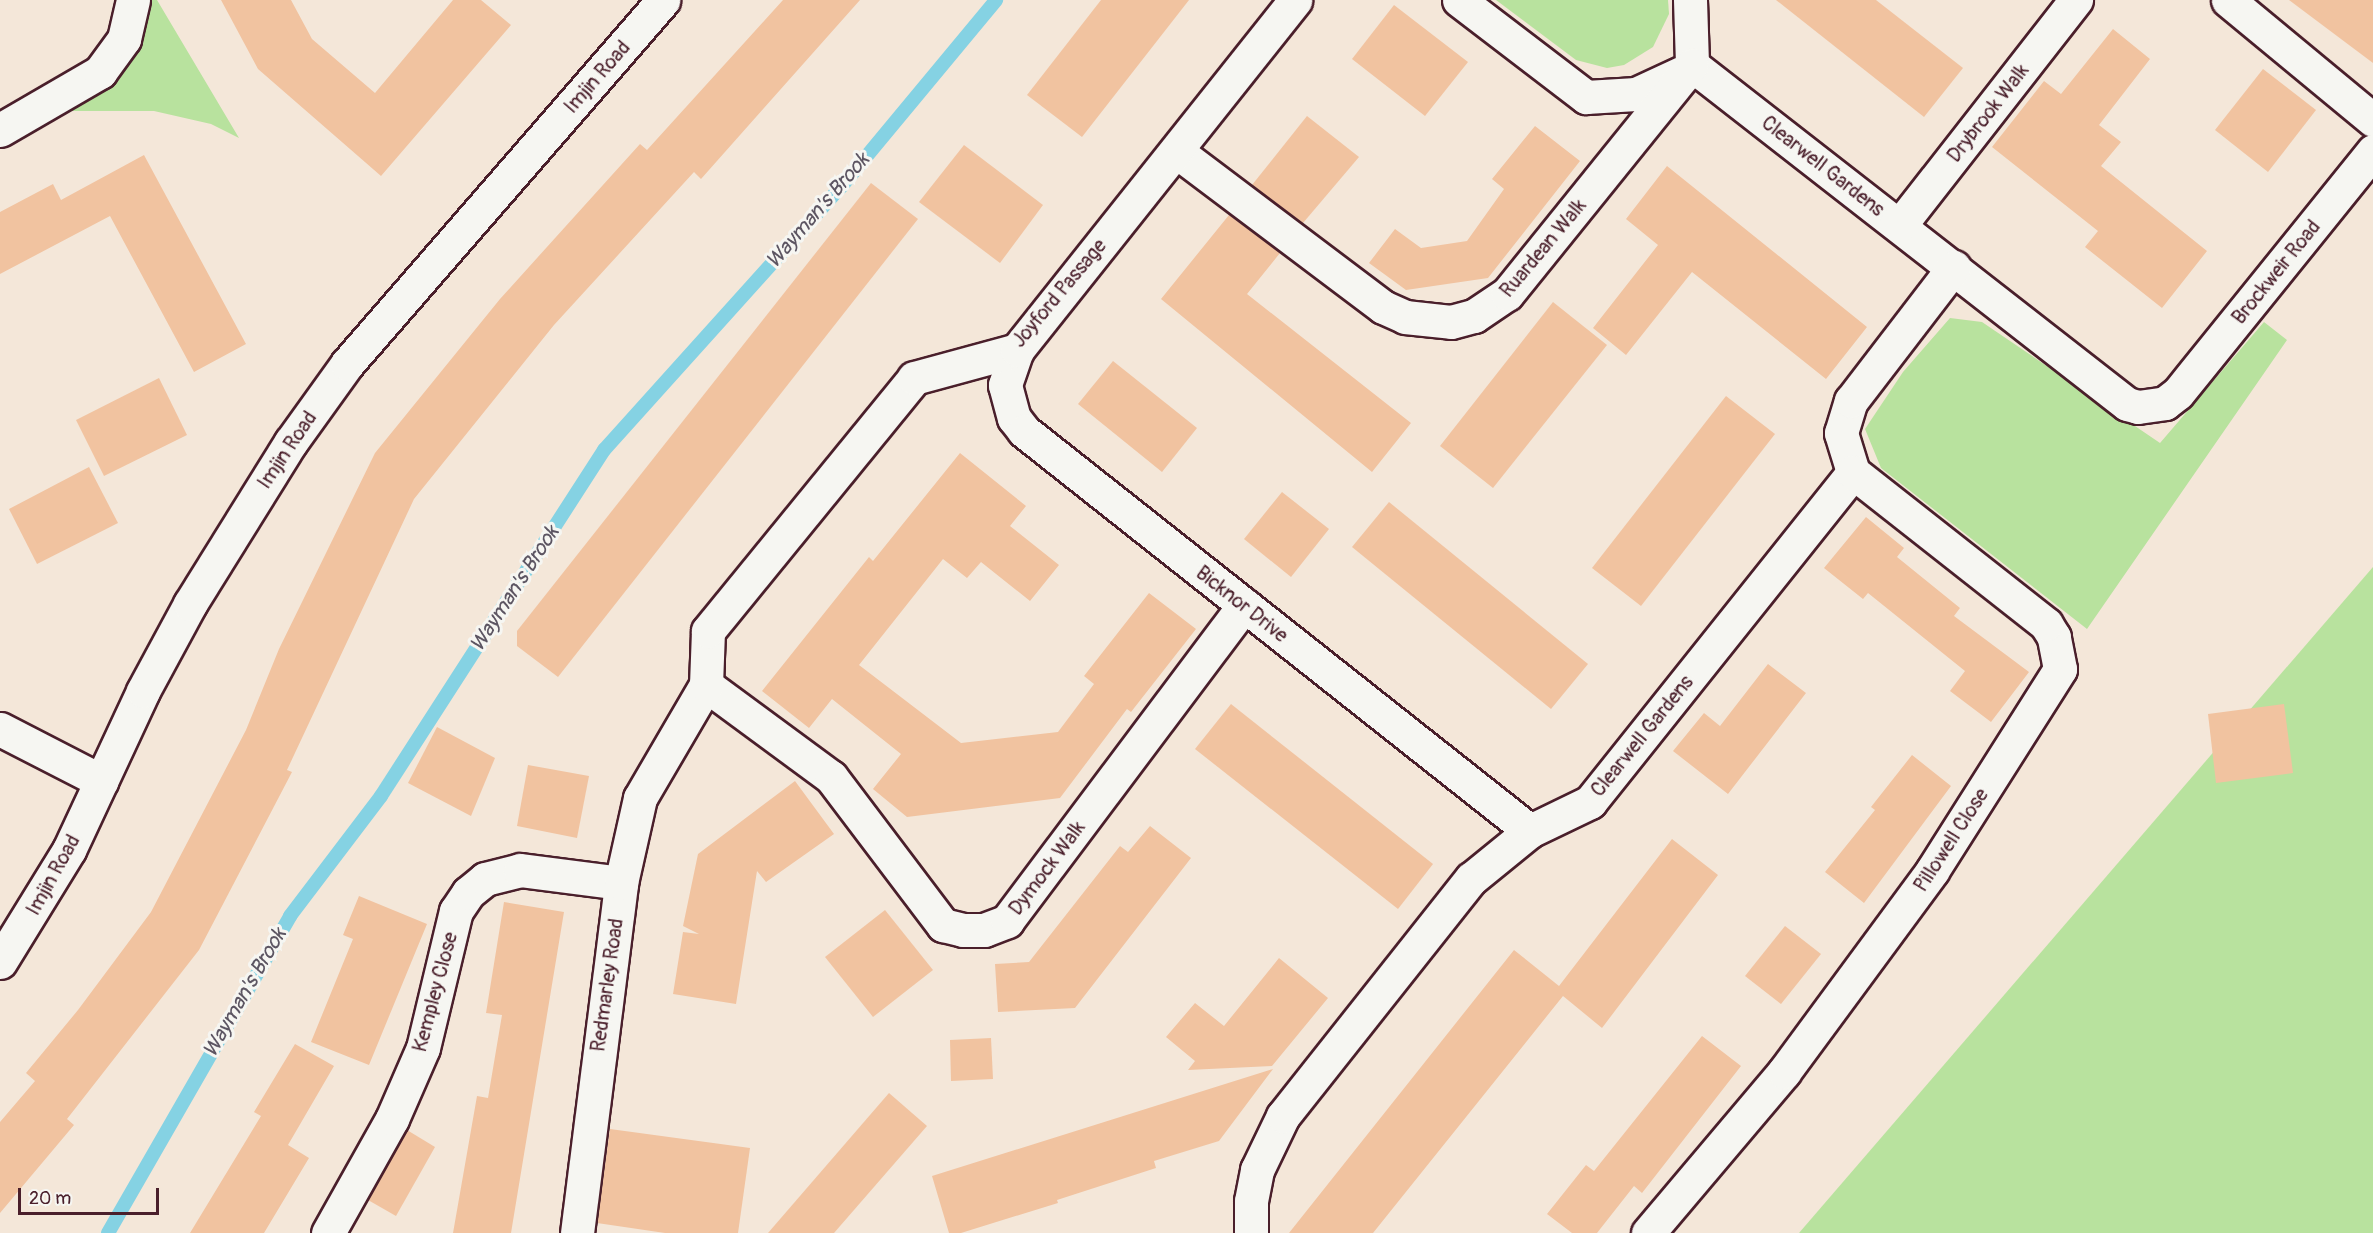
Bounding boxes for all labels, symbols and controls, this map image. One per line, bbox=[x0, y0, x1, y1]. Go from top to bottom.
street label: Imjin Road bbox=[559, 36, 635, 118]
street label: Drybrook Walk bbox=[1942, 59, 2034, 167]
street label: Clearwell Gardens bbox=[1757, 111, 1889, 221]
water label: Wayman's Brook bbox=[761, 148, 875, 274]
street label: Ruardean Walk bbox=[1495, 194, 1591, 302]
street label: Brockweir Road bbox=[2227, 215, 2325, 329]
street label: Joyford Passage bbox=[1007, 234, 1111, 352]
street label: Imjin Road bbox=[252, 407, 322, 493]
water label: Wayman's Brook bbox=[465, 521, 565, 657]
street label: Bicknor Drive bbox=[1191, 561, 1293, 647]
street label: Clearwell Gardens bbox=[1586, 670, 1698, 802]
street label: Pillowell Close bbox=[1909, 784, 1993, 896]
street label: Dymock Walk bbox=[1004, 816, 1090, 920]
street label: Imjin Road bbox=[21, 831, 85, 919]
street label: Redmarley Road bbox=[586, 917, 628, 1053]
water label: Wayman's Brook bbox=[198, 924, 292, 1062]
street label: Kempley Close bbox=[407, 929, 463, 1055]
scale bar bbox=[21, 1176, 162, 1214]
text: 20 m bbox=[29, 1187, 71, 1210]

